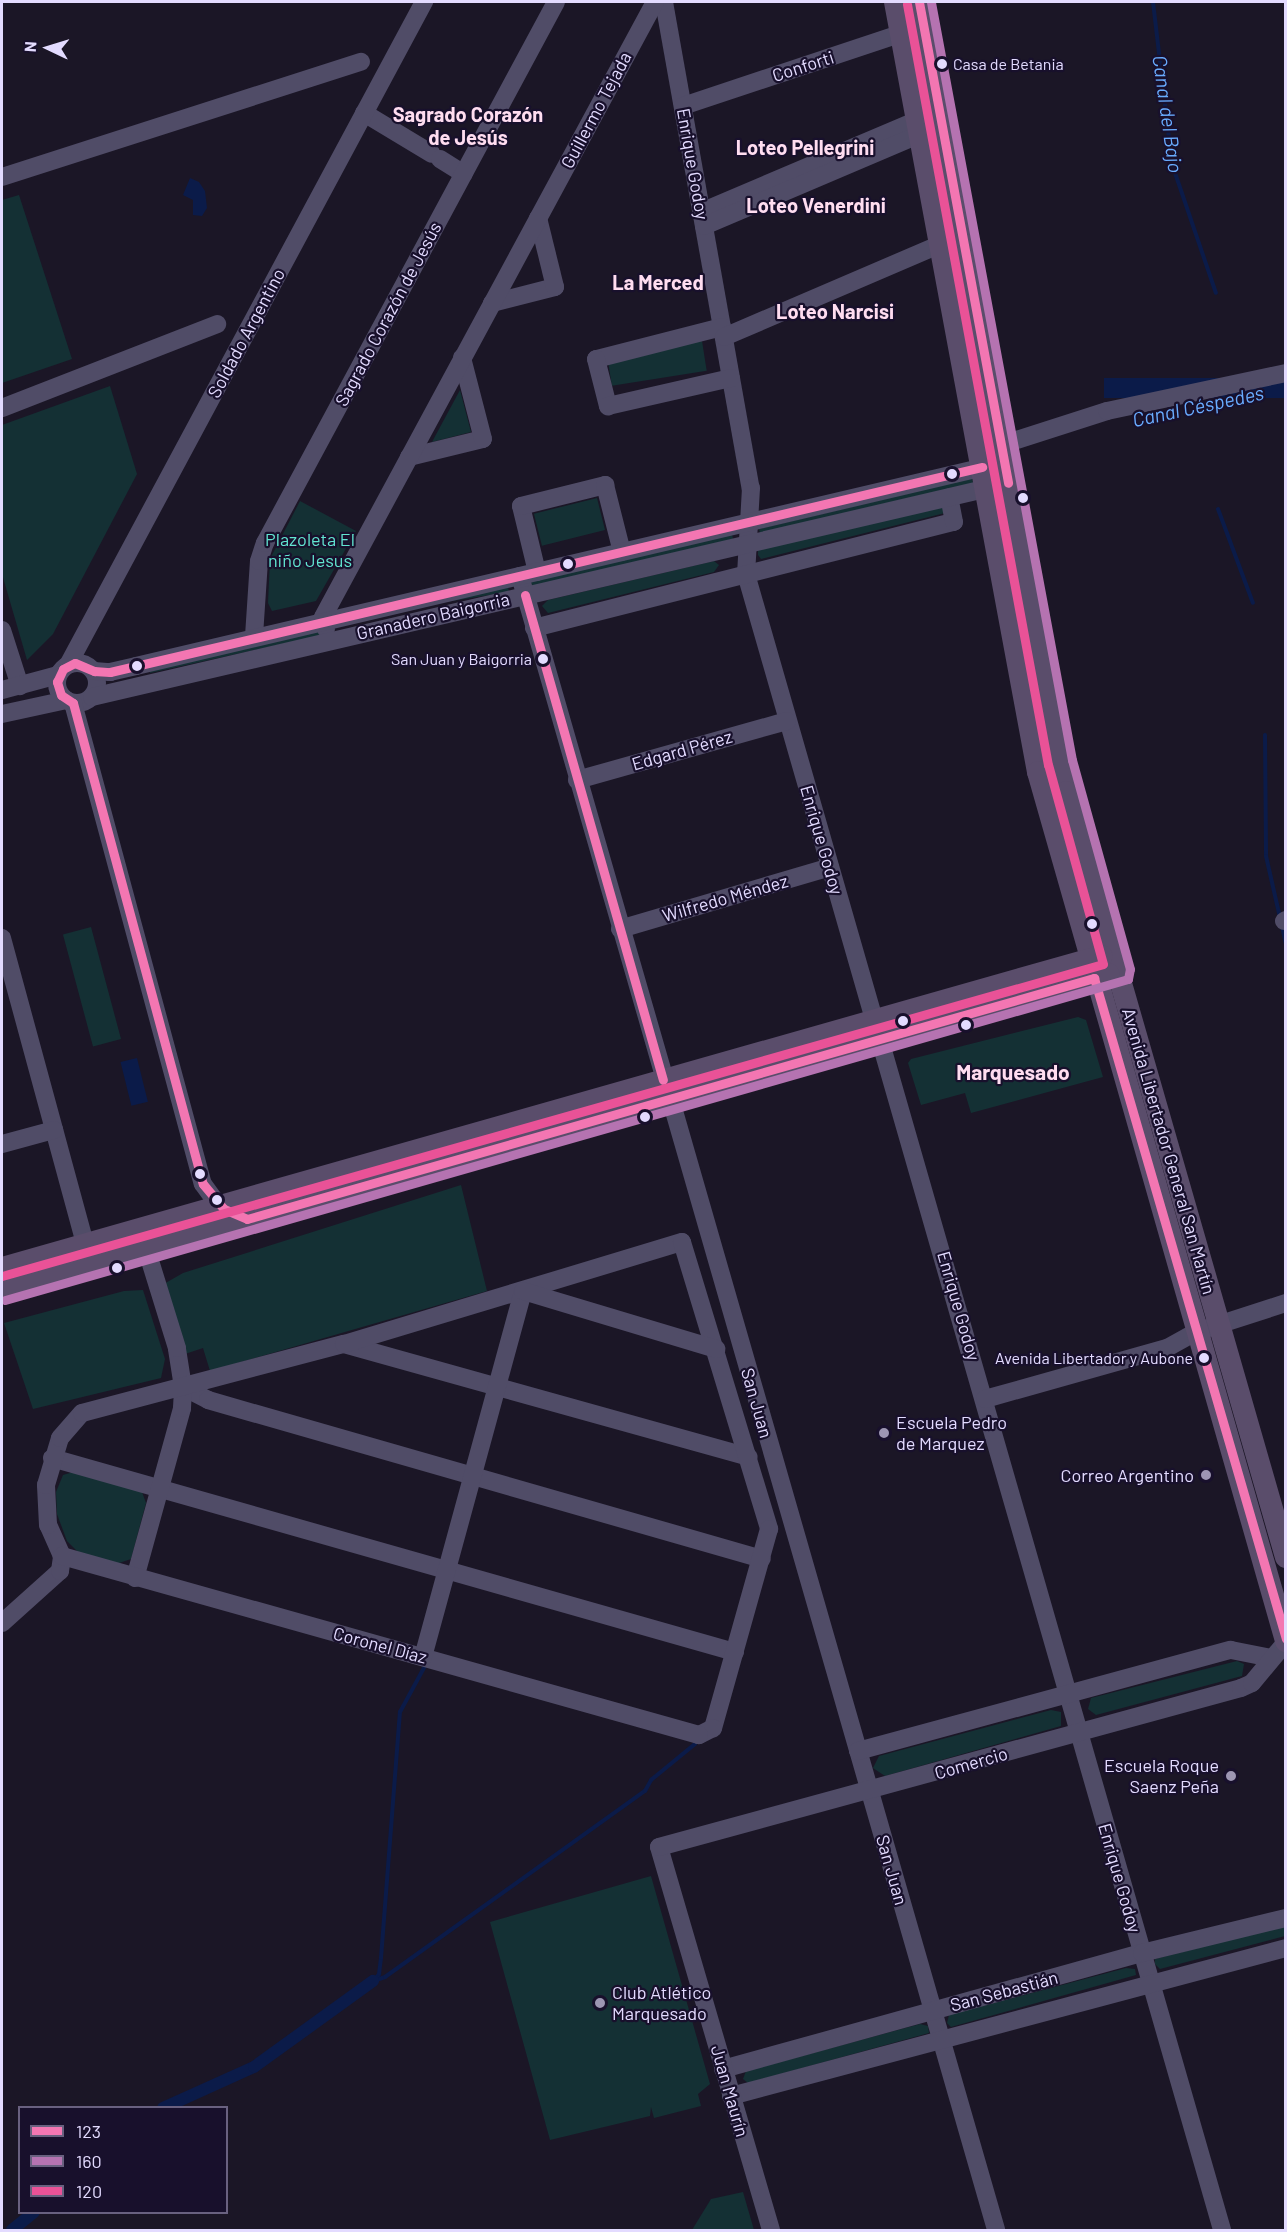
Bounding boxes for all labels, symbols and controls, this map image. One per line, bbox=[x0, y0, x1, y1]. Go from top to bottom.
north arrow bbox=[18, 18, 78, 78]
text: N bbox=[20, 41, 39, 53]
street label: Conforti bbox=[769, 46, 837, 86]
street label: Guillermo Tejada bbox=[556, 48, 636, 172]
place label: Casa de Betania bbox=[953, 54, 1064, 74]
water label: Canal del Bajo bbox=[1148, 54, 1188, 174]
marker: Casa de Betania bbox=[936, 58, 948, 70]
district label: Sagrado Corazón de Jesús bbox=[393, 103, 543, 150]
street label: Enrique Godoy bbox=[673, 107, 713, 221]
district label: Loteo Pellegrini bbox=[736, 135, 874, 159]
district label: Loteo Venerdini bbox=[746, 193, 886, 217]
street label: Sagrado Corazón de Jesús bbox=[330, 218, 446, 410]
street label: Soldado Argentino bbox=[203, 265, 289, 401]
district label: La Merced bbox=[612, 270, 704, 294]
district label: Loteo Narcisi bbox=[776, 299, 894, 323]
water label: Canal Céspedes bbox=[1130, 380, 1266, 432]
unlabelled marker bbox=[946, 468, 958, 480]
unlabelled marker bbox=[1017, 492, 1029, 504]
park label: Plazoleta El niño Jesus bbox=[265, 529, 355, 572]
unlabelled marker bbox=[562, 558, 574, 570]
street label: Granadero Baigorria bbox=[354, 588, 512, 644]
place label: San Juan y Baigorria bbox=[391, 649, 532, 669]
marker: San Juan y Baigorria bbox=[537, 653, 549, 665]
unlabelled marker bbox=[131, 660, 143, 672]
street label: Edgard Pérez bbox=[629, 725, 735, 775]
street label: Enrique Godoy bbox=[796, 783, 848, 897]
street label: Wilfredo Méndez bbox=[660, 870, 790, 926]
unlabelled marker bbox=[1086, 918, 1098, 930]
street label: Avenida Libertador General San Martín bbox=[1118, 1005, 1220, 1297]
unlabelled marker bbox=[897, 1015, 909, 1027]
unlabelled marker bbox=[960, 1019, 972, 1031]
district label: Marquesado bbox=[956, 1059, 1070, 1085]
unlabelled marker bbox=[639, 1111, 651, 1123]
unlabelled marker bbox=[194, 1168, 206, 1180]
unlabelled marker bbox=[211, 1194, 223, 1206]
street label: Enrique Godoy bbox=[933, 1249, 985, 1363]
unlabelled marker bbox=[111, 1262, 123, 1274]
place label: Avenida Libertador y Aubone bbox=[995, 1348, 1193, 1368]
marker: Avenida Libertador y Aubone bbox=[1198, 1352, 1210, 1364]
street label: San Juan bbox=[737, 1365, 777, 1441]
place label: Escuela Pedro de Marquez bbox=[896, 1412, 1007, 1454]
marker: Escuela Pedro de Marquez bbox=[877, 1426, 891, 1440]
place label: Correo Argentino bbox=[1061, 1464, 1194, 1486]
marker: Correo Argentino bbox=[1199, 1468, 1213, 1482]
street label: Coronel Díaz bbox=[331, 1622, 429, 1668]
street label: Comercio bbox=[932, 1742, 1010, 1784]
place label: Escuela Roque Saenz Peña bbox=[1104, 1755, 1219, 1798]
marker: Escuela Roque Saenz Peña bbox=[1224, 1769, 1238, 1783]
street label: Enrique Godoy bbox=[1094, 1821, 1146, 1935]
street label: San Juan bbox=[872, 1832, 912, 1908]
street label: San Sebastián bbox=[948, 1966, 1060, 2016]
place label: Club Atlético Marquesado bbox=[612, 1982, 711, 2024]
marker: Club Atlético Marquesado bbox=[593, 1996, 607, 2010]
street label: Juan Maurín bbox=[707, 2043, 753, 2139]
legend bbox=[18, 2106, 228, 2214]
text: 123 bbox=[76, 2120, 101, 2142]
text: 160 bbox=[76, 2150, 102, 2172]
text: 120 bbox=[76, 2180, 102, 2202]

